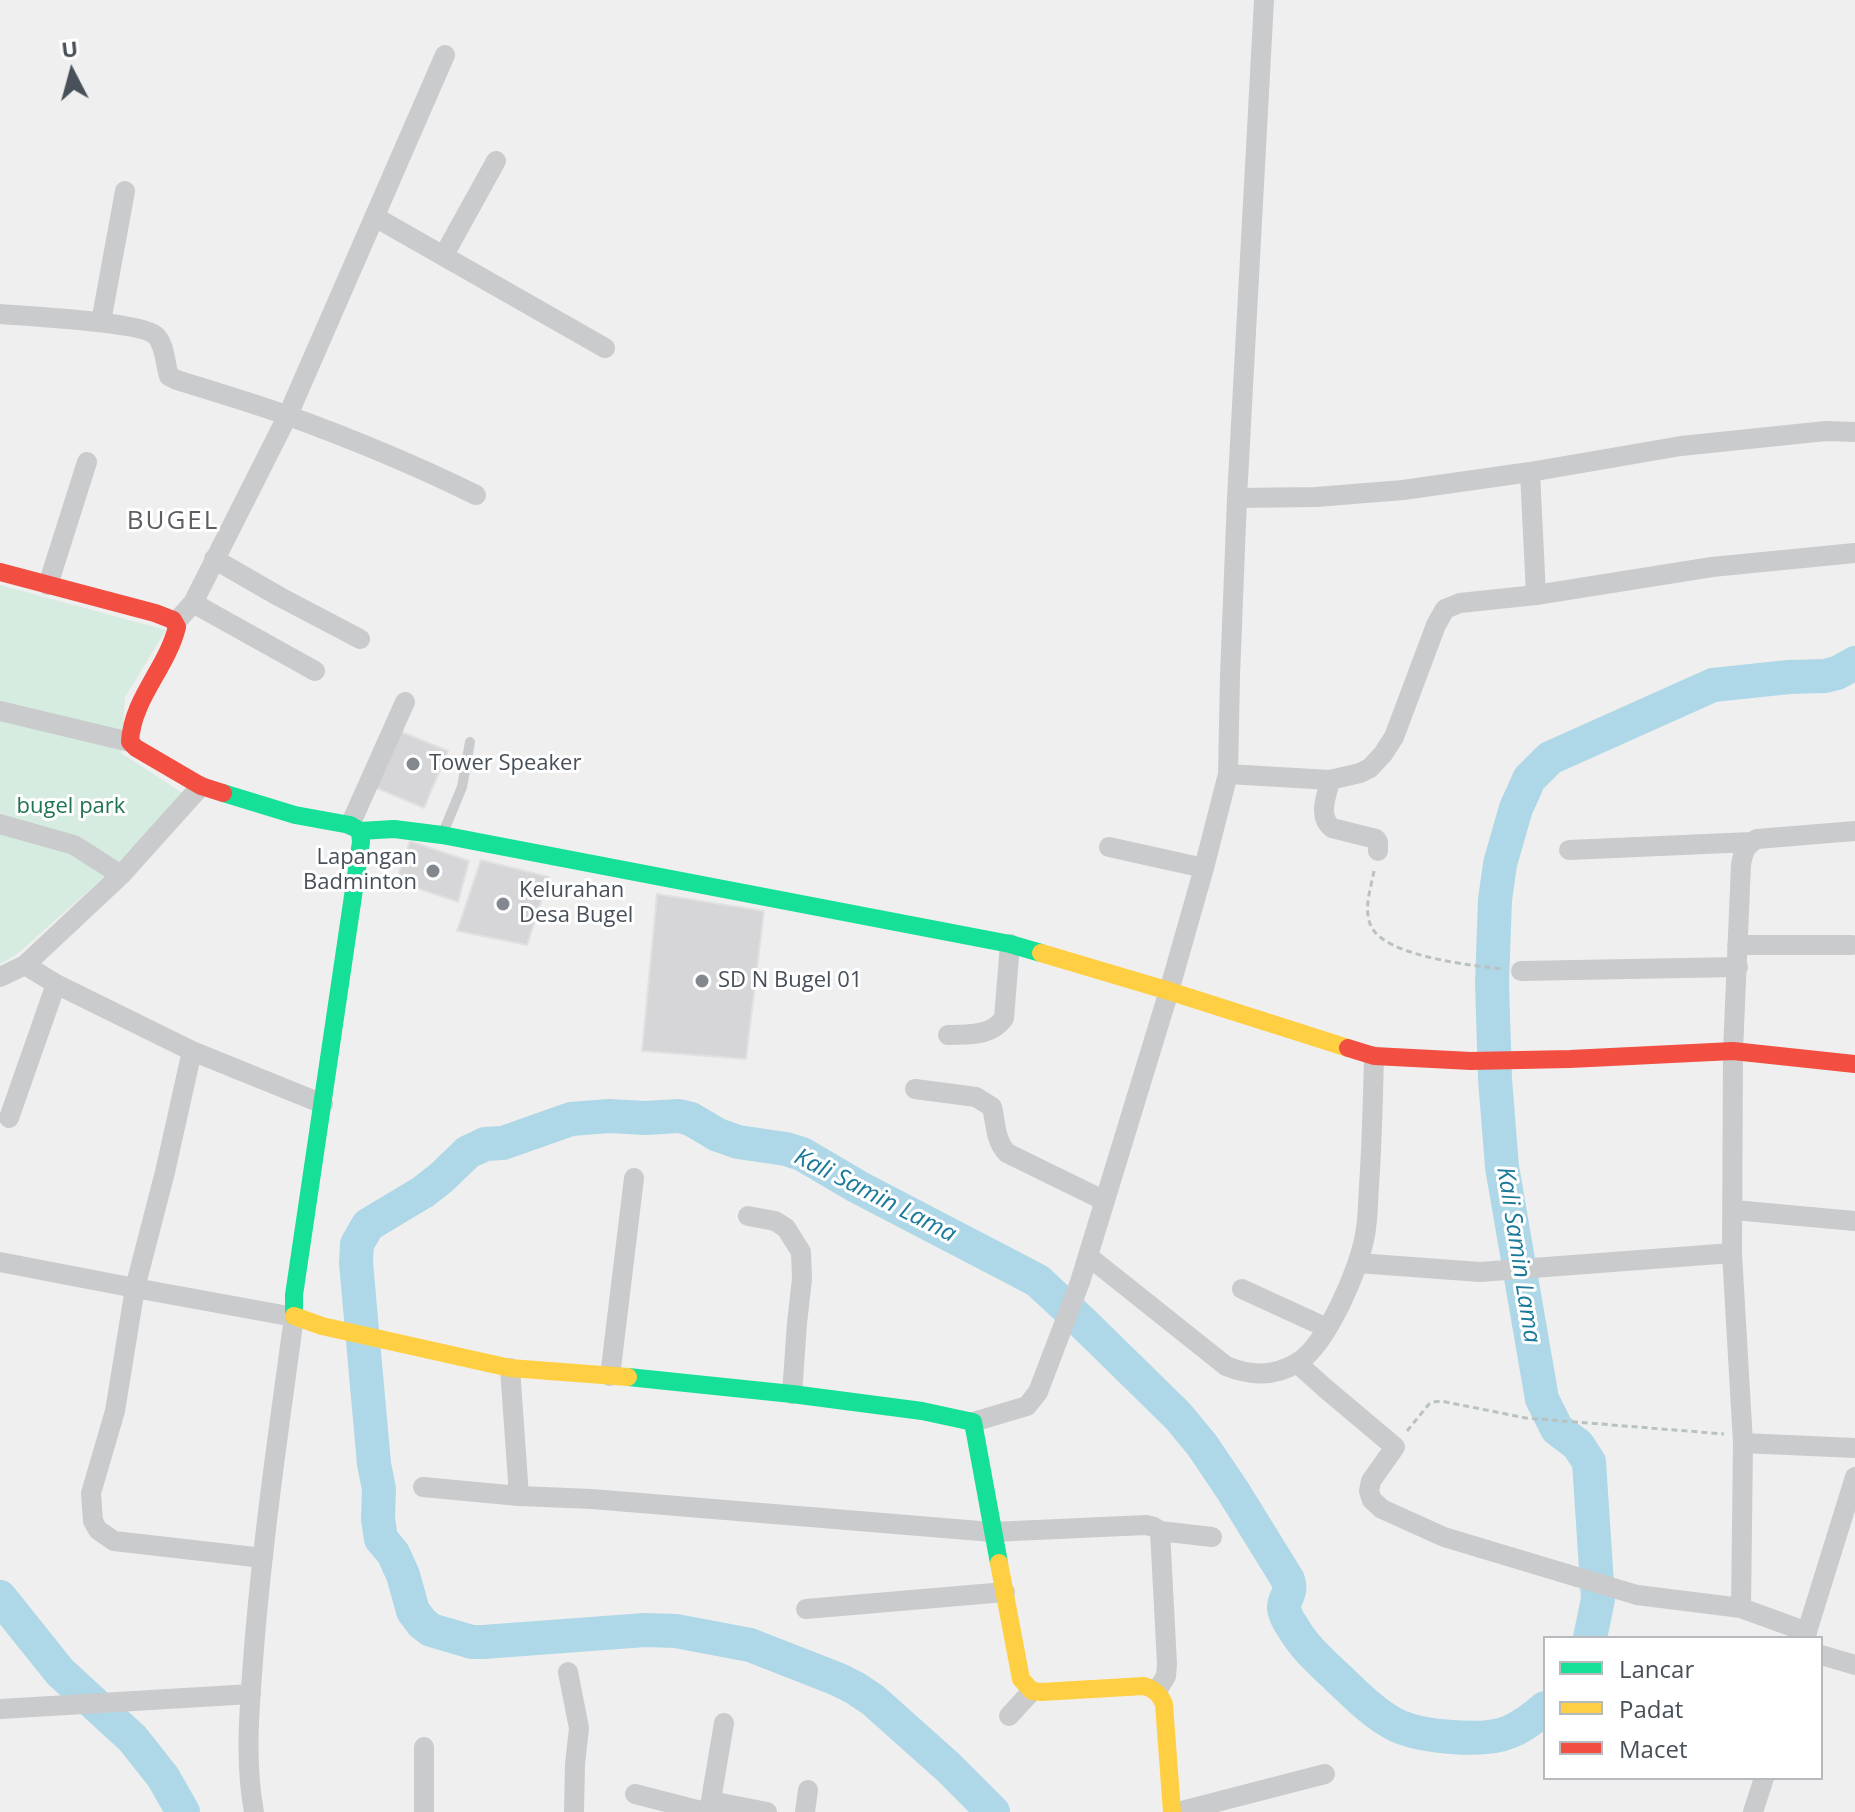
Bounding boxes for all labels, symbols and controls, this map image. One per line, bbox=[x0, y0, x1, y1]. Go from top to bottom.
north arrow bbox=[32, 32, 112, 112]
text: U bbox=[60, 32, 79, 64]
district label: BUGEL bbox=[127, 506, 219, 538]
place label: Tower Speaker bbox=[429, 751, 581, 777]
marker: Tower Speaker bbox=[404, 755, 422, 773]
park label: bugel park bbox=[17, 794, 125, 820]
place label: Lapangan Badminton bbox=[303, 845, 417, 896]
marker: Lapangan Badminton bbox=[424, 862, 442, 880]
place label: Kelurahan Desa Bugel bbox=[519, 878, 633, 930]
marker: Kelurahan Desa Bugel bbox=[494, 895, 512, 913]
place label: SD N Bugel 01 bbox=[718, 968, 862, 994]
marker: SD N Bugel 01 bbox=[693, 972, 711, 990]
water label: Kali Samin Lama bbox=[789, 1143, 961, 1249]
water label: Kali Samin Lama bbox=[1490, 1165, 1546, 1345]
legend bbox=[1543, 1636, 1823, 1780]
text: Lancar bbox=[1619, 1652, 1694, 1685]
text: Padat bbox=[1619, 1692, 1683, 1725]
text: Macet bbox=[1619, 1732, 1687, 1765]

